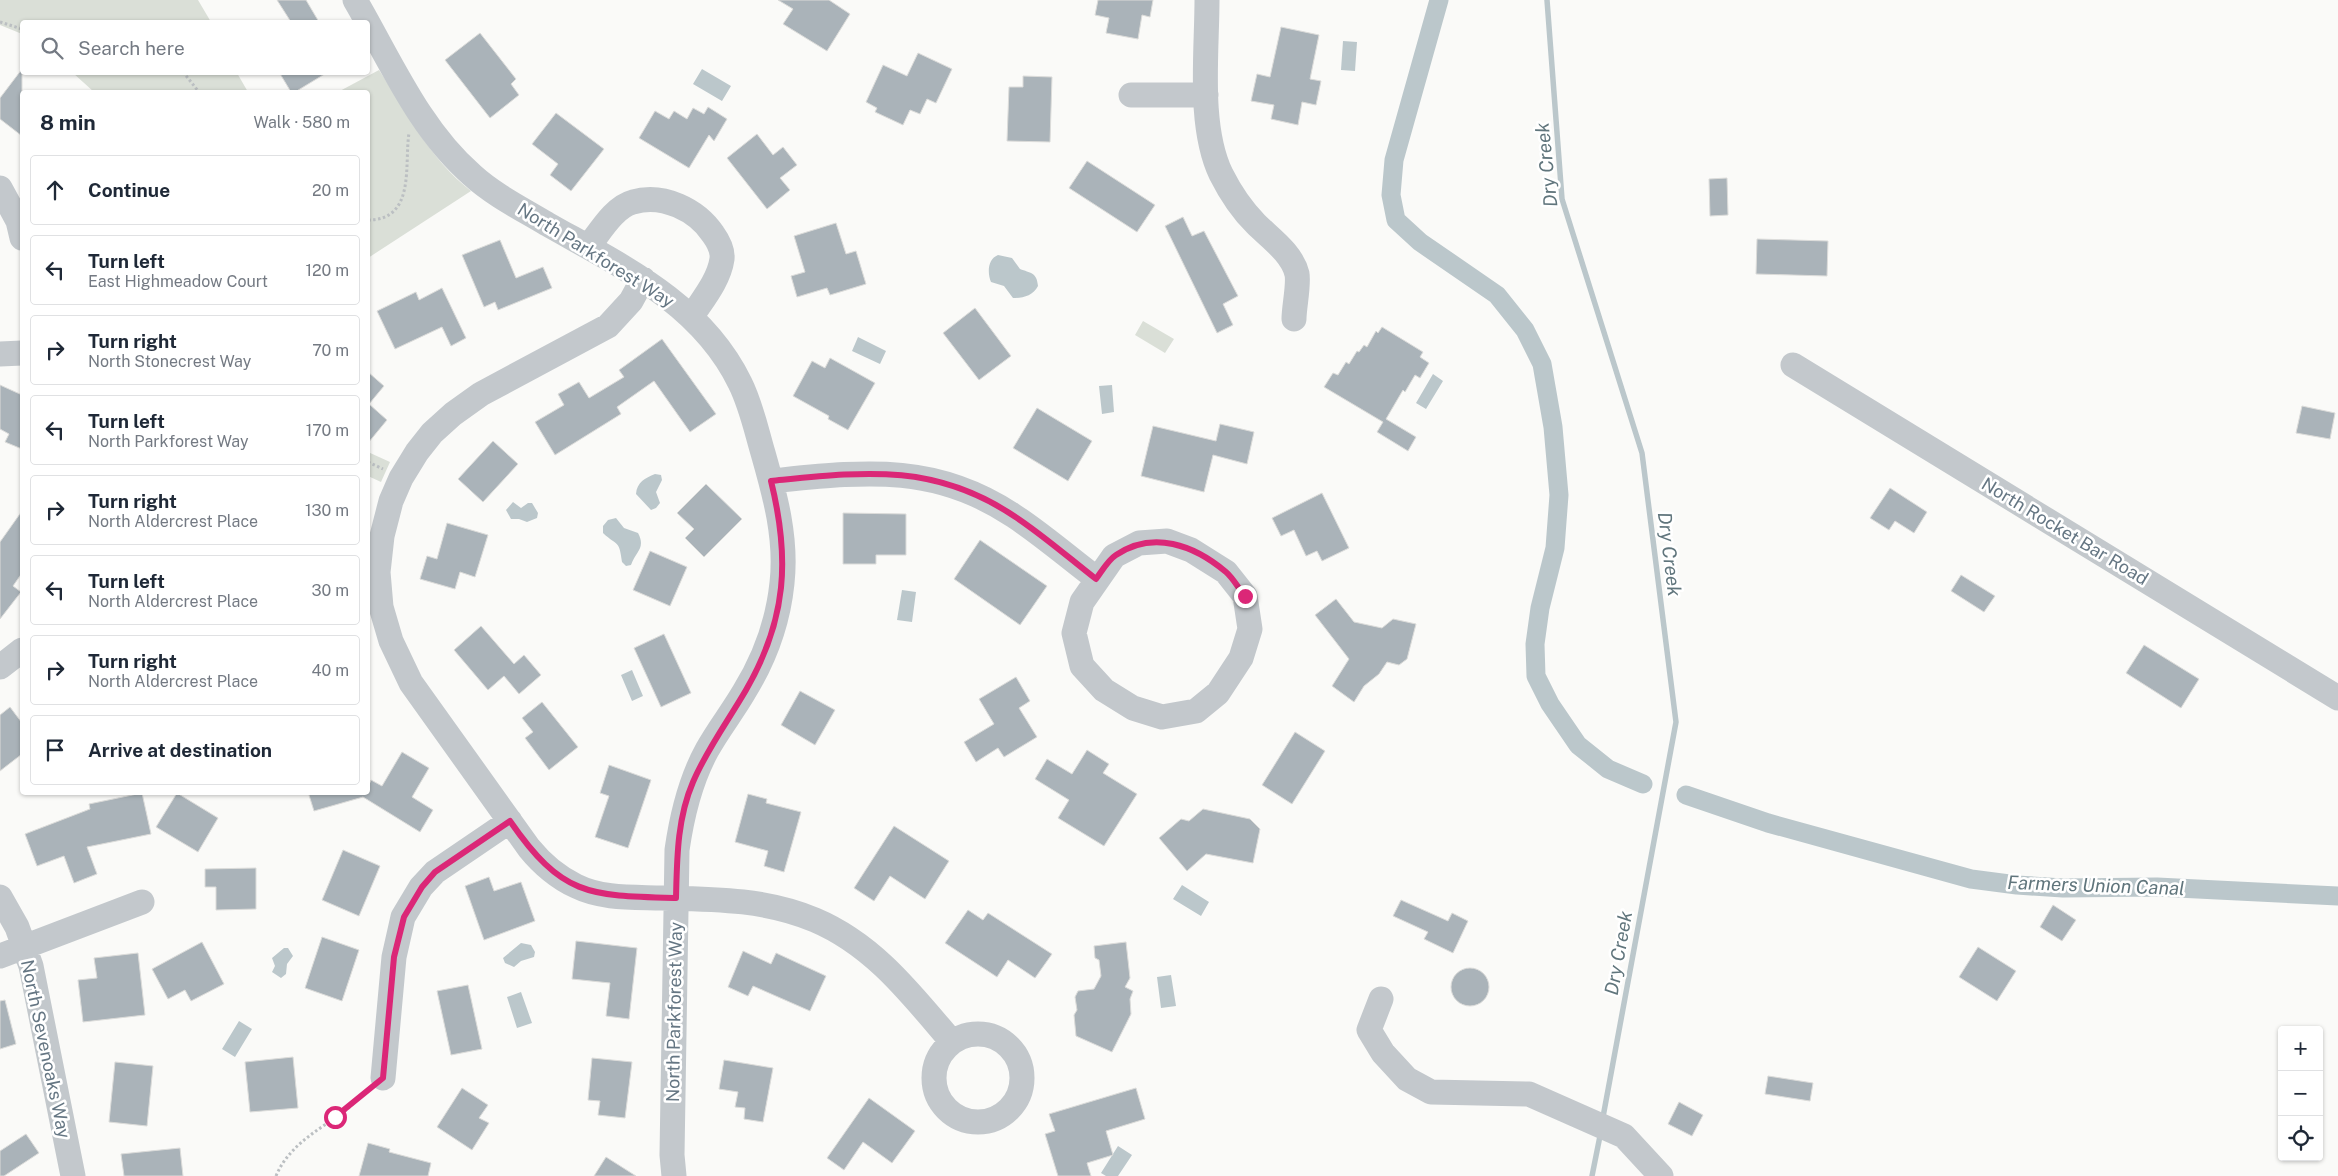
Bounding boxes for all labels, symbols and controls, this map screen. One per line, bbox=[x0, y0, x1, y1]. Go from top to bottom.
search box bbox=[20, 20, 370, 75]
icon: search bbox=[38, 34, 66, 62]
text: Search here bbox=[78, 37, 185, 59]
text: 8 min bbox=[40, 110, 96, 135]
text: Walk · 580 m bbox=[253, 113, 350, 132]
water label: Dry Creek bbox=[1531, 121, 1561, 208]
icon: ahead bbox=[41, 176, 69, 204]
text: Continue bbox=[88, 179, 170, 201]
text: 20 m bbox=[312, 181, 349, 200]
street label: North Parkforest Way bbox=[514, 198, 678, 312]
text: Turn left bbox=[88, 250, 165, 272]
icon: left bbox=[41, 256, 69, 284]
text: 120 m bbox=[305, 261, 349, 280]
text: East Highmeadow Court bbox=[88, 272, 268, 291]
text: Turn right bbox=[88, 330, 177, 352]
icon: right bbox=[41, 336, 69, 364]
text: 70 m bbox=[312, 341, 349, 360]
text: North Stonecrest Way bbox=[88, 352, 251, 371]
text: Turn left bbox=[88, 410, 165, 432]
icon: left bbox=[41, 416, 69, 444]
text: 170 m bbox=[306, 421, 349, 440]
text: North Parkforest Way bbox=[88, 432, 248, 451]
street label: North Rocket Bar Road bbox=[1978, 473, 2152, 589]
text: Turn right bbox=[88, 490, 177, 512]
icon: right bbox=[41, 496, 69, 524]
text: 130 m bbox=[305, 501, 349, 520]
water label: Dry Creek bbox=[1654, 510, 1686, 598]
text: North Aldercrest Place bbox=[88, 512, 258, 531]
text: Turn left bbox=[88, 570, 165, 592]
icon: left bbox=[41, 576, 69, 604]
text: 30 m bbox=[312, 581, 349, 600]
route end bbox=[1234, 585, 1257, 608]
text: North Aldercrest Place bbox=[88, 592, 258, 611]
text: Turn right bbox=[88, 650, 177, 672]
icon: right bbox=[41, 656, 69, 684]
text: 40 m bbox=[311, 661, 349, 680]
text: North Aldercrest Place bbox=[88, 672, 258, 691]
icon: arrive bbox=[41, 736, 69, 764]
text: Arrive at destination bbox=[88, 739, 272, 761]
water label: Farmers Union Canal bbox=[2007, 871, 2185, 899]
water label: Dry Creek bbox=[1600, 909, 1636, 997]
street label: North Parkforest Way bbox=[662, 921, 686, 1102]
street label: North Sevenoaks Way bbox=[17, 958, 75, 1141]
map controls bbox=[2278, 1026, 2323, 1161]
button: + bbox=[2278, 1026, 2323, 1071]
button: − bbox=[2278, 1071, 2323, 1116]
route start bbox=[324, 1106, 347, 1129]
button: locate bbox=[2278, 1116, 2323, 1161]

